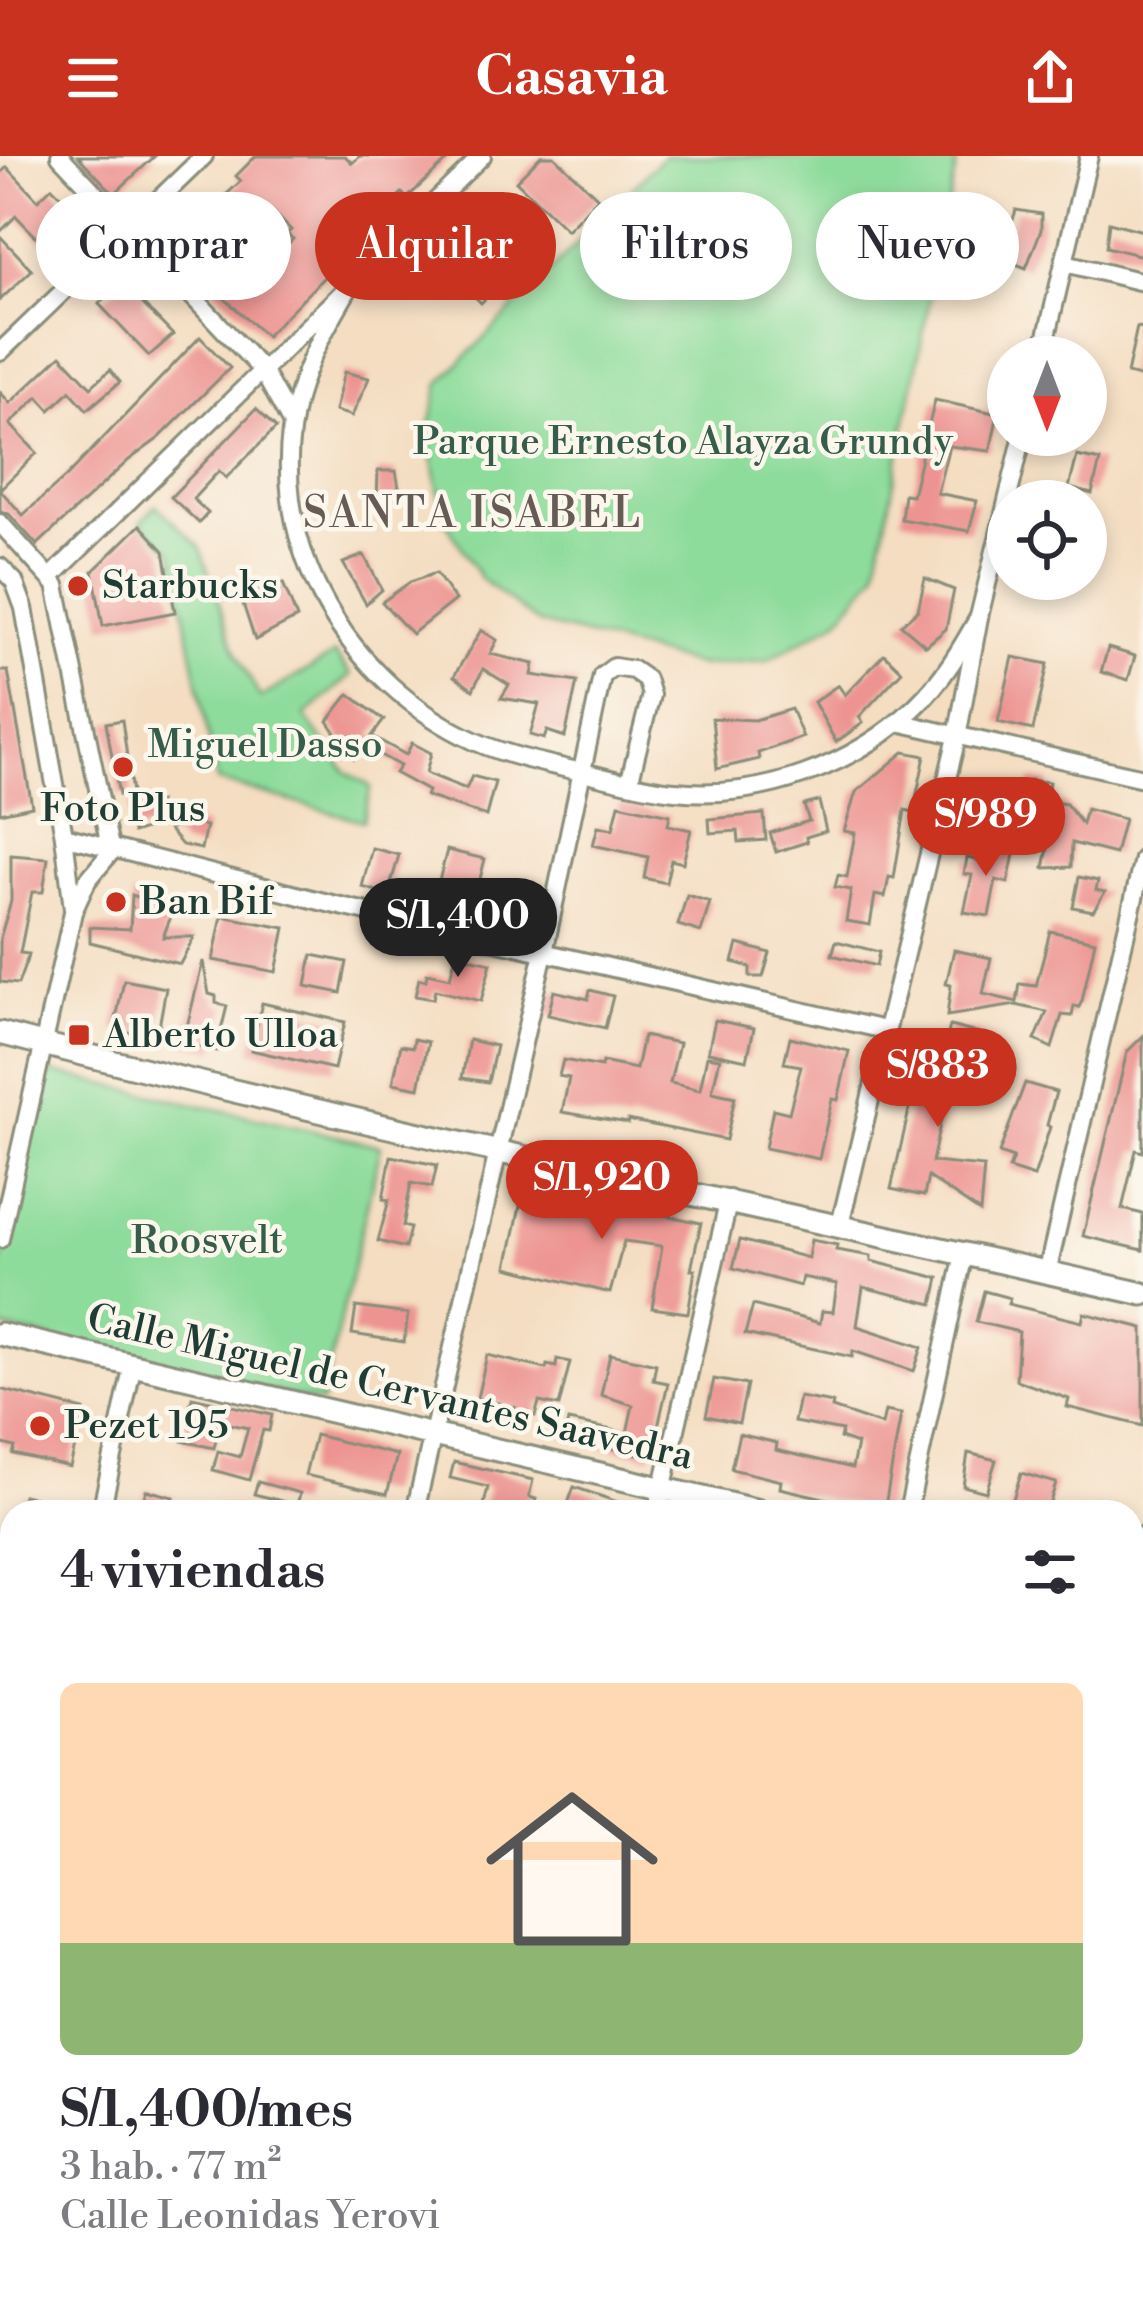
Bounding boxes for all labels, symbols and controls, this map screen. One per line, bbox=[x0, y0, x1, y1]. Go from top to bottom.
text: Casavia bbox=[475, 44, 668, 112]
icon: menu bbox=[60, 45, 126, 111]
icon: share bbox=[1017, 45, 1083, 111]
chip: Comprar bbox=[36, 192, 291, 300]
chip: Alquilar bbox=[315, 192, 556, 300]
chip: Filtros bbox=[580, 192, 792, 300]
chip: Nuevo bbox=[816, 192, 1019, 300]
north arrow bbox=[987, 336, 1107, 456]
map controls bbox=[987, 336, 1107, 600]
park label: Parque Ernesto Alayza Grundy bbox=[413, 418, 954, 467]
button: locate bbox=[987, 480, 1107, 600]
district label: SANTA ISABEL bbox=[303, 488, 643, 541]
place label: Starbucks bbox=[102, 562, 278, 611]
marker: Starbucks bbox=[65, 573, 91, 599]
park label: Miguel Dasso bbox=[147, 721, 383, 770]
marker: Foto Plus bbox=[110, 754, 136, 780]
pin: S/989 bbox=[902, 777, 1070, 879]
place label: Foto Plus bbox=[40, 785, 206, 834]
text: S/989 bbox=[934, 791, 1038, 840]
place label: Ban Bif bbox=[139, 878, 275, 927]
pin: S/1,400 bbox=[347, 878, 569, 980]
marker: Ban Bif bbox=[103, 889, 129, 915]
text: S/1,400 bbox=[386, 892, 530, 941]
place label: Alberto Ulloa bbox=[102, 1011, 338, 1060]
marker: Alberto Ulloa bbox=[66, 1022, 92, 1048]
pin: S/883 bbox=[854, 1028, 1022, 1130]
text: S/883 bbox=[887, 1042, 989, 1091]
pin: S/1,920 bbox=[491, 1140, 713, 1242]
text: S/1,920 bbox=[533, 1154, 671, 1203]
park label: Roosvelt bbox=[131, 1217, 283, 1266]
street label: Calle Miguel de Cervantes Saavedra bbox=[82, 1294, 698, 1482]
place label: Pezet 195 bbox=[64, 1402, 229, 1451]
marker: Pezet 195 bbox=[27, 1413, 53, 1439]
icon: filters bbox=[1017, 1539, 1083, 1605]
text: 4 viviendas bbox=[60, 1540, 325, 1604]
icon: home bbox=[464, 1761, 680, 1977]
text: S/1,400/mes bbox=[60, 2079, 353, 2143]
text: 3 hab. · 77 m² bbox=[60, 2143, 281, 2192]
text: Calle Leonidas Yerovi bbox=[60, 2192, 440, 2241]

